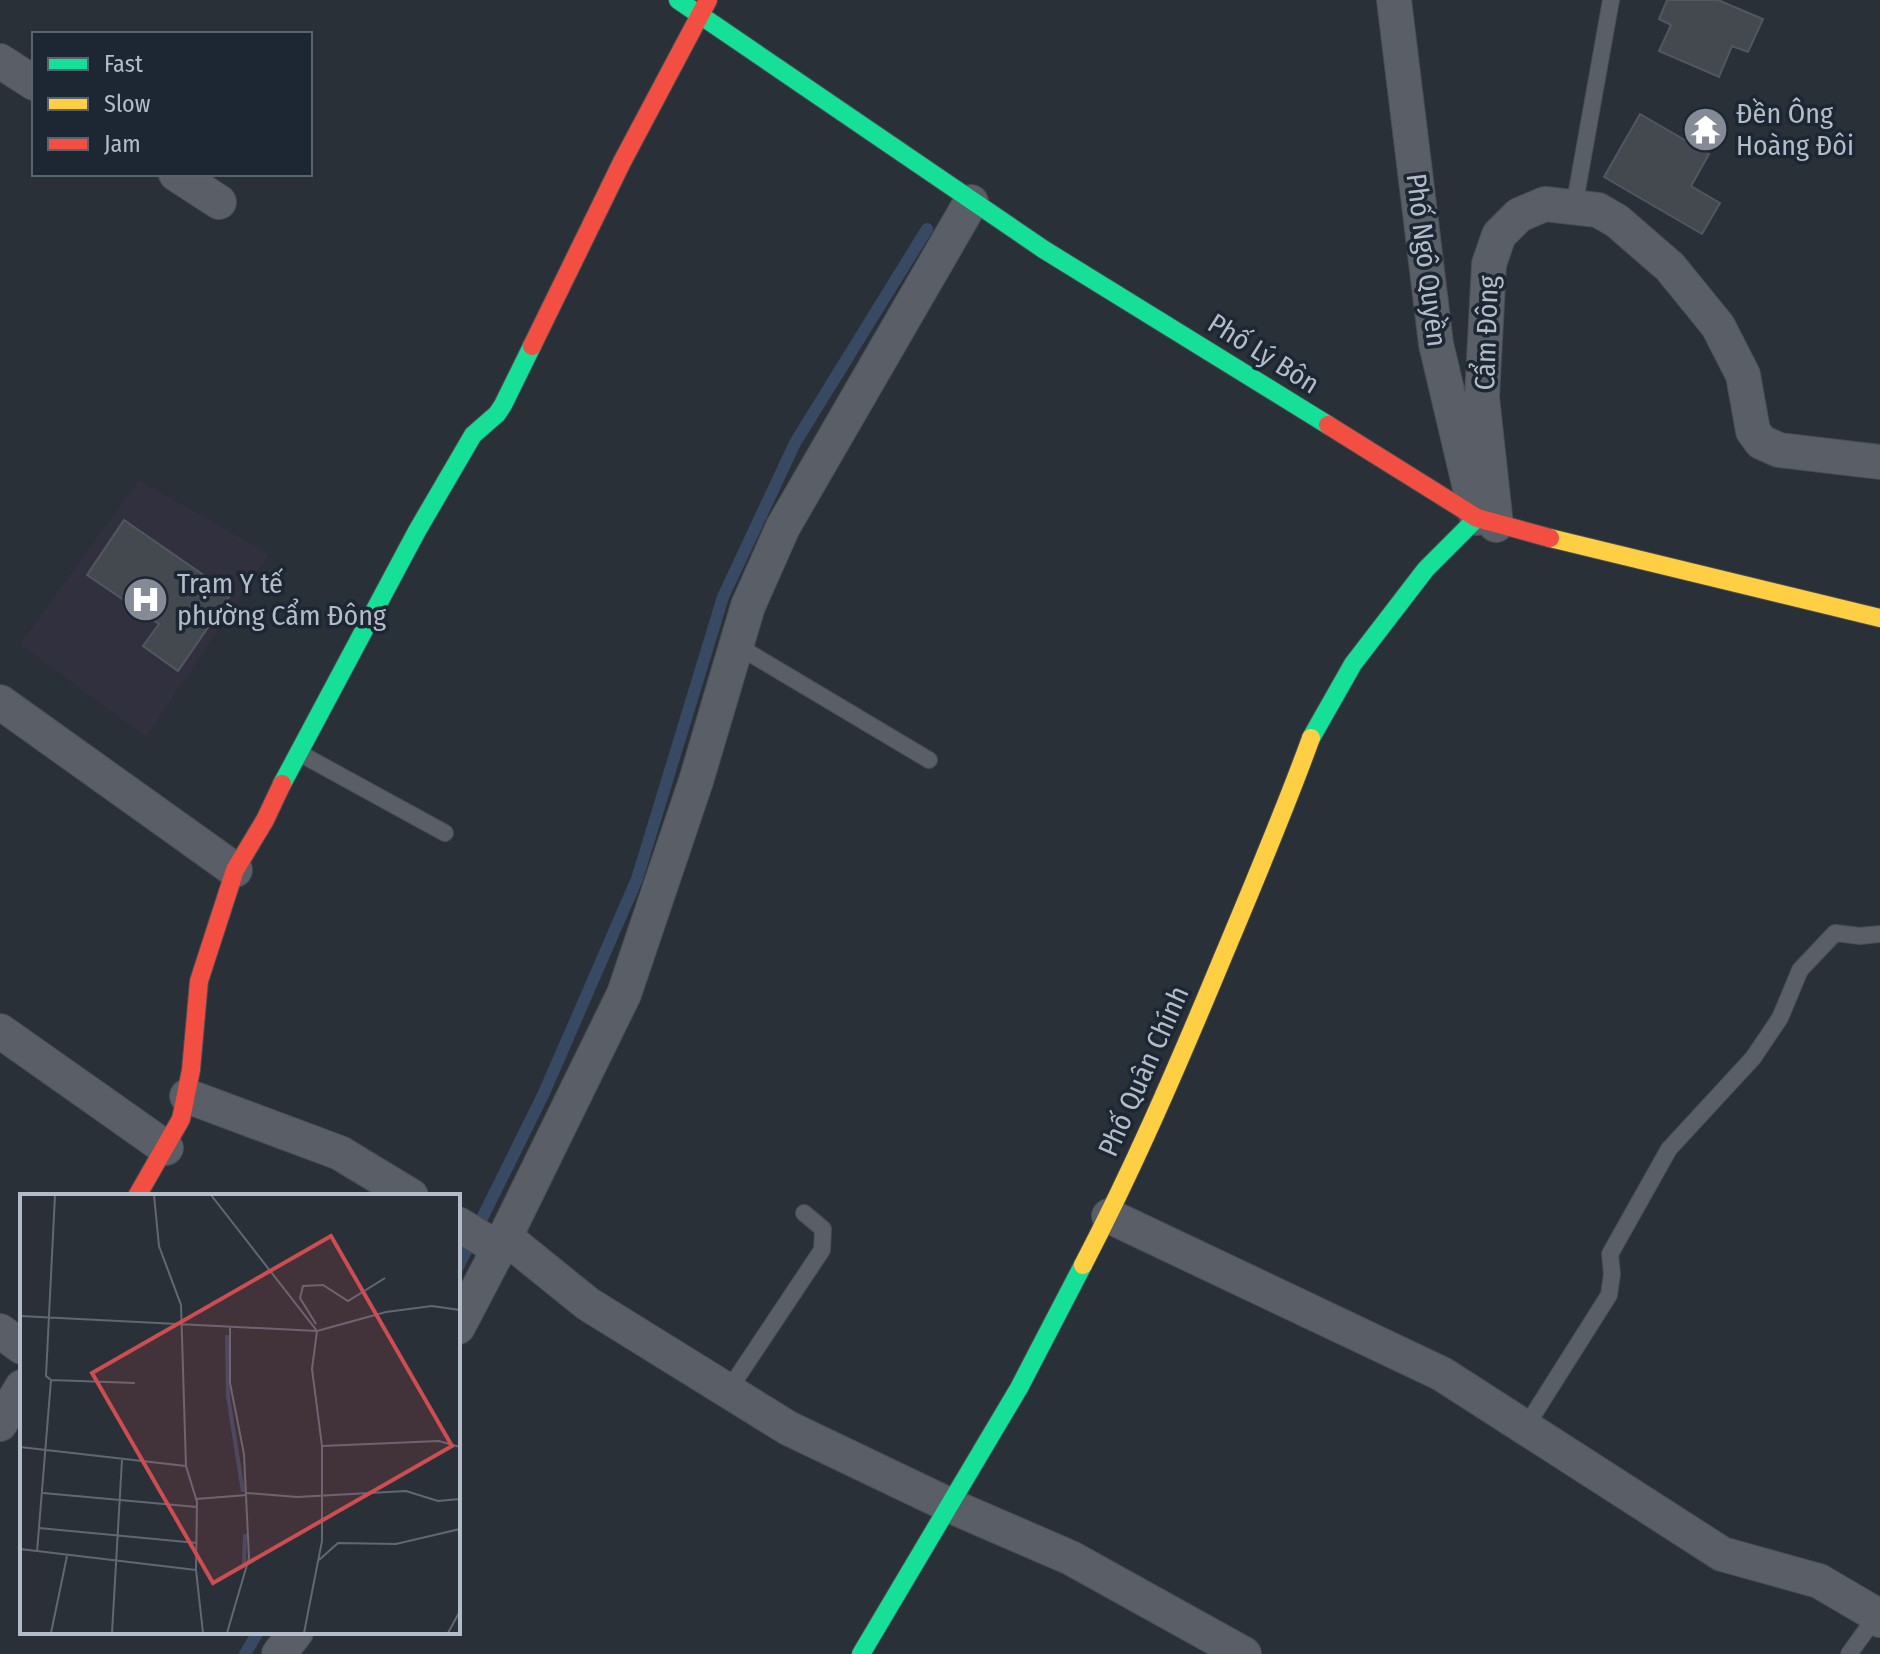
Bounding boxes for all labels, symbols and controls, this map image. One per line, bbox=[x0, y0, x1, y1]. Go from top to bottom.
legend bbox=[32, 32, 312, 176]
text: Fast bbox=[104, 50, 143, 78]
text: Slow bbox=[104, 90, 151, 118]
place label: Đền Ông Hoàng Đôi bbox=[1736, 97, 1854, 162]
temple icon: Đền Ông Hoàng Đôi bbox=[1681, 105, 1729, 153]
text: Jam bbox=[104, 130, 141, 158]
street label: Phố Ngô Quyền bbox=[1400, 172, 1454, 349]
street label: Cẩm Đông bbox=[1467, 274, 1505, 391]
street label: Phố Lý Bôn bbox=[1202, 306, 1325, 400]
place label: Trạm Y tế phường Cẩm Đông bbox=[177, 567, 387, 632]
hospital icon: Trạm Y tế phường Cẩm Đông bbox=[122, 575, 170, 623]
street label: Phố Quân Chính bbox=[1091, 981, 1196, 1161]
inset map bbox=[20, 1194, 460, 1634]

